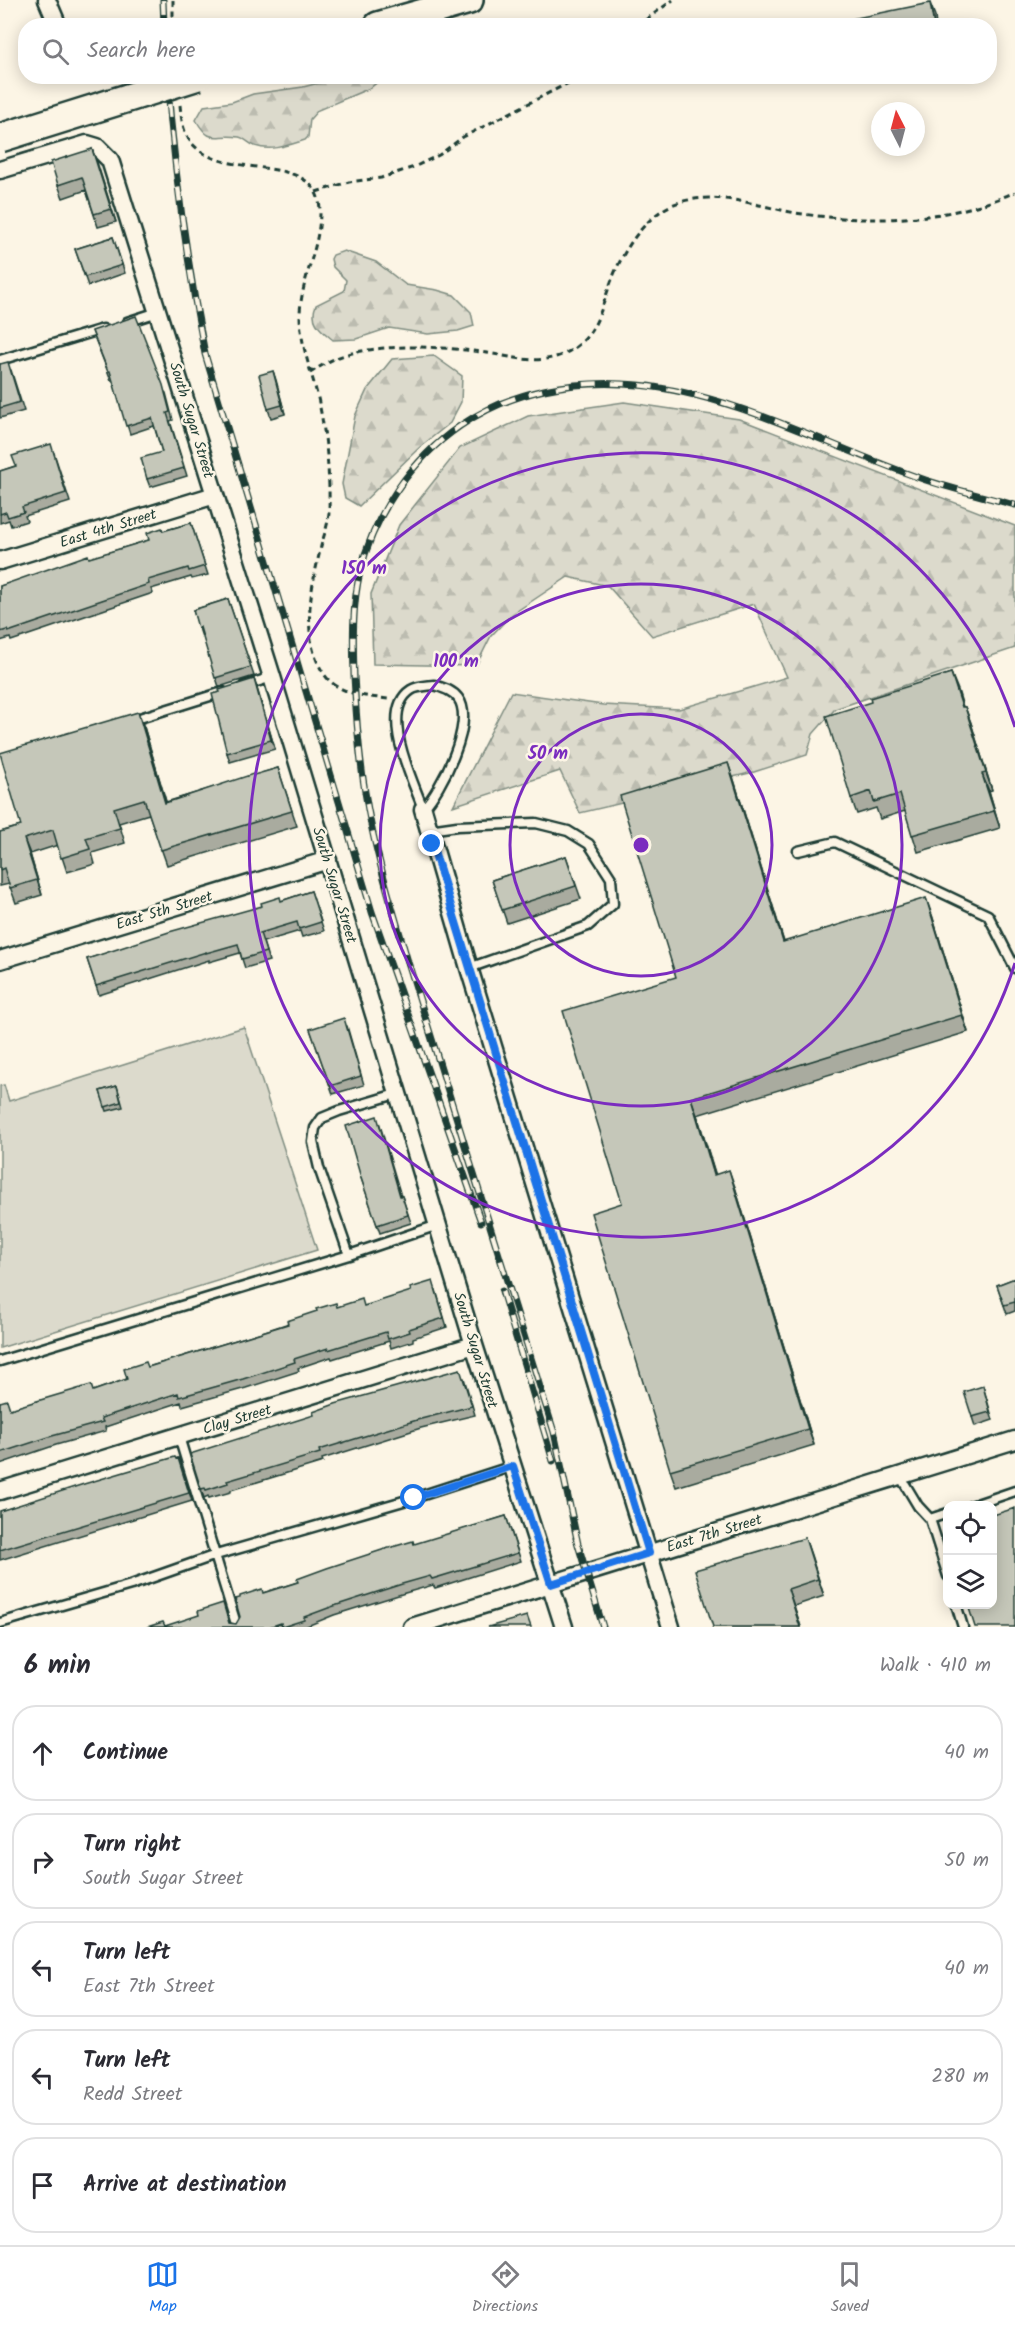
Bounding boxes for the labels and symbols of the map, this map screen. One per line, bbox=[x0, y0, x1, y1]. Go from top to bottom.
north arrow bbox=[871, 102, 925, 156]
street label: South Sugar Street bbox=[162, 359, 220, 481]
street label: East 4th Street bbox=[57, 503, 160, 555]
text: 150 m bbox=[341, 555, 387, 584]
text: 100 m bbox=[433, 648, 479, 677]
text: 50 m bbox=[527, 740, 568, 769]
street label: South Sugar Street bbox=[305, 824, 363, 946]
route end bbox=[418, 830, 444, 856]
centre of rings bbox=[631, 835, 651, 855]
street label: East 5th Street bbox=[113, 885, 216, 937]
street label: South Sugar Street bbox=[446, 1289, 504, 1411]
street label: Clay Street bbox=[200, 1398, 275, 1442]
route start bbox=[400, 1484, 426, 1510]
street label: East 7th Street bbox=[664, 1508, 765, 1560]

